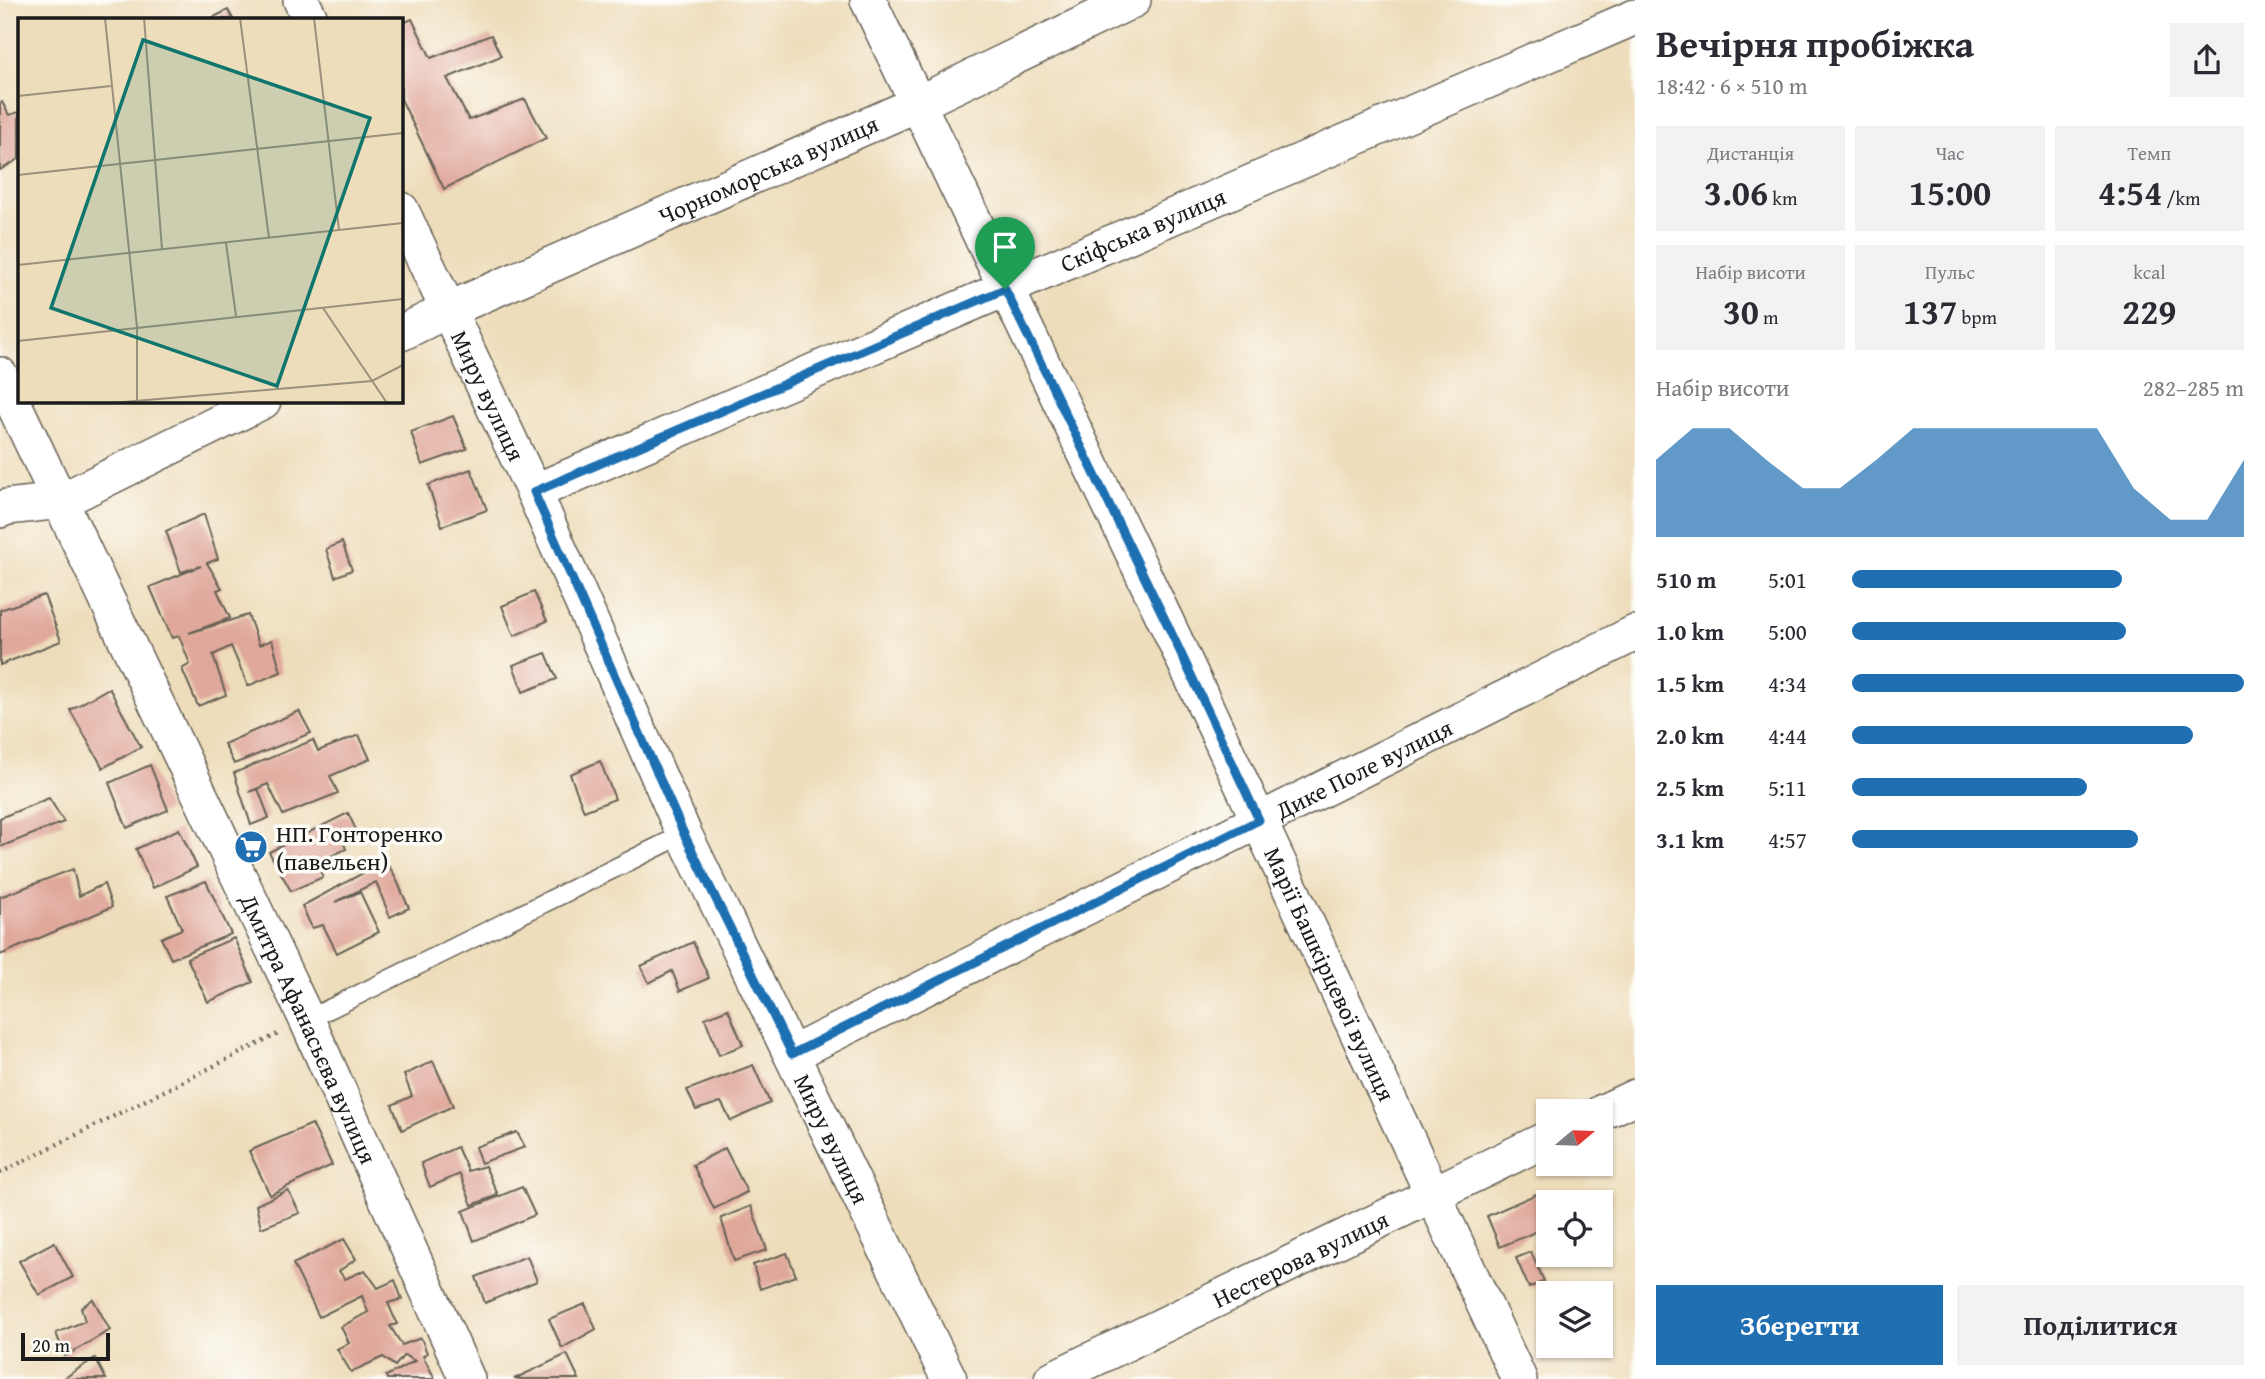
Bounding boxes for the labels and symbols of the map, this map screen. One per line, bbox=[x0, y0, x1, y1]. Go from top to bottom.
inset map bbox=[18, 18, 402, 402]
street label: Чорноморська вулиця bbox=[653, 106, 884, 233]
street label: Скіфська вулиця bbox=[1055, 178, 1231, 280]
pin bbox=[975, 217, 1035, 289]
street label: Миру вулиця bbox=[443, 324, 534, 467]
street label: Дике Поле вулиця bbox=[1268, 710, 1458, 828]
place label: НП. Гонторенко (павельєн) bbox=[276, 816, 443, 879]
supermarket icon: НП. Гонторенко (павельєн) bbox=[232, 828, 270, 866]
street label: Марії Башкірцевої вулиця bbox=[1256, 841, 1405, 1107]
street label: Дмитра Афанасьєва вулиця bbox=[231, 887, 386, 1169]
street label: Миру вулиця bbox=[786, 1068, 879, 1210]
north arrow bbox=[1536, 1099, 1614, 1176]
street label: Нестерова вулиця bbox=[1206, 1201, 1394, 1316]
scale bar bbox=[21, 1330, 110, 1362]

